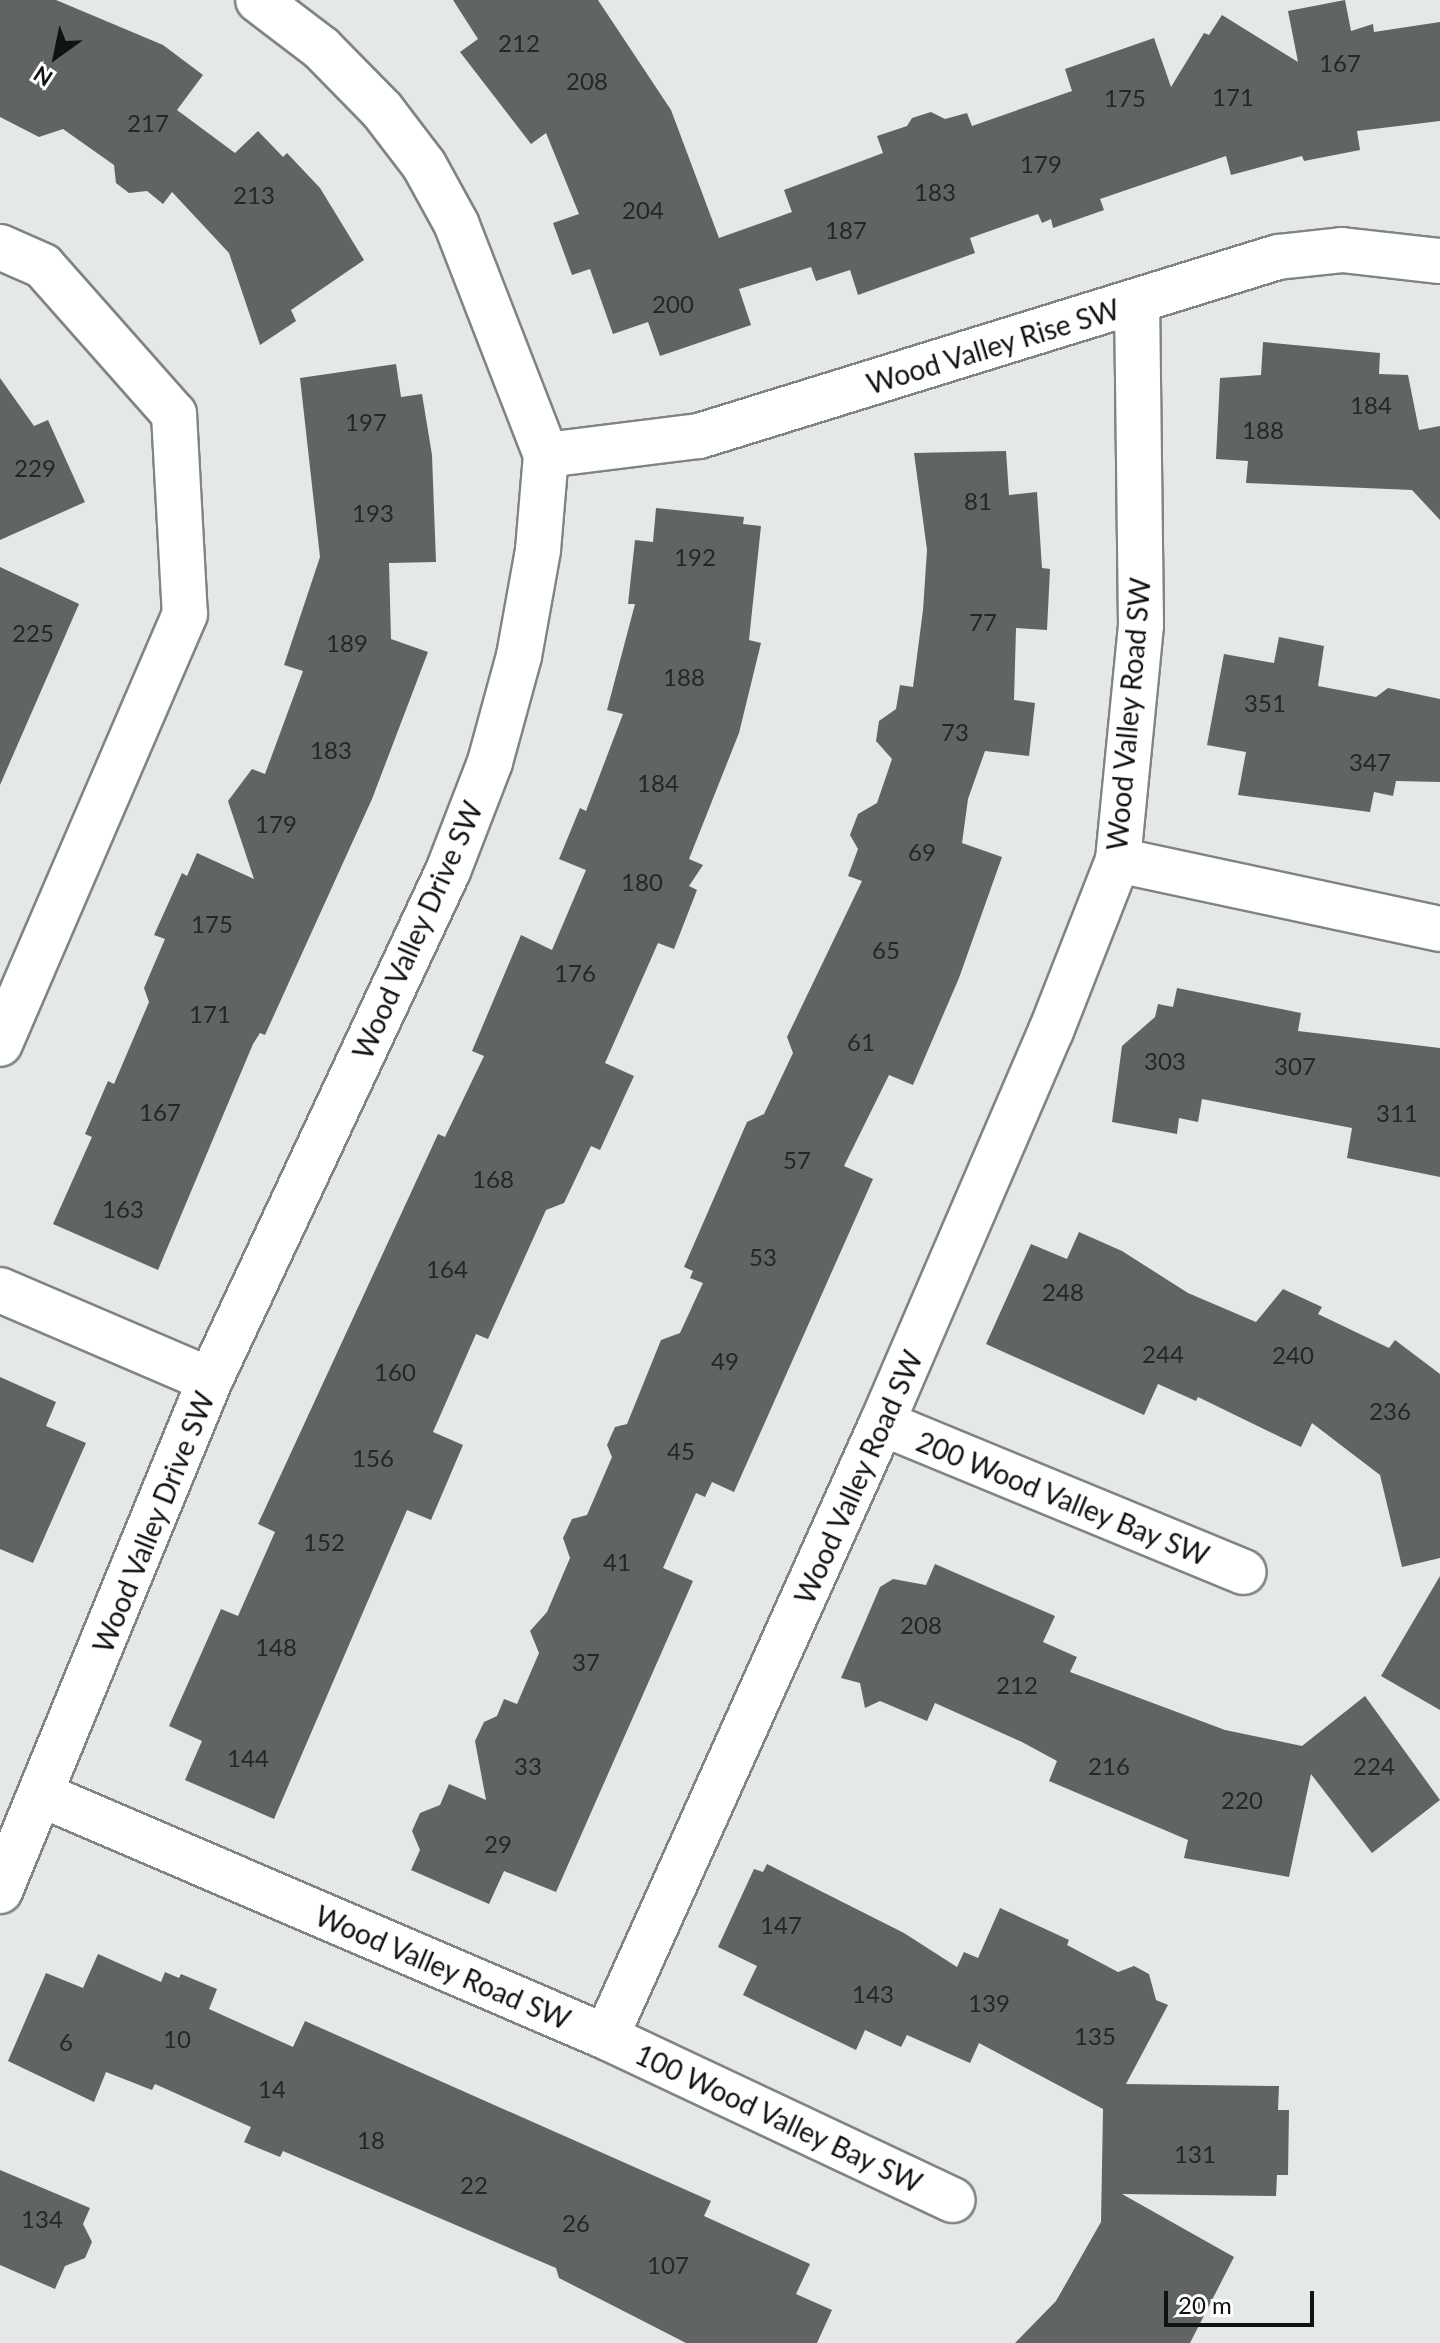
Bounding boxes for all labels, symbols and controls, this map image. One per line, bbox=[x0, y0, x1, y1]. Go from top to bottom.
north arrow bbox=[16, 16, 96, 96]
house number: 212 bbox=[498, 29, 540, 57]
house number: 167 bbox=[1319, 49, 1361, 77]
text: N bbox=[28, 61, 57, 92]
house number: 208 bbox=[566, 67, 608, 95]
house number: 171 bbox=[1212, 83, 1254, 111]
house number: 175 bbox=[1104, 84, 1146, 112]
house number: 217 bbox=[127, 109, 169, 137]
house number: 179 bbox=[1020, 150, 1062, 178]
house number: 183 bbox=[914, 178, 956, 206]
house number: 213 bbox=[233, 181, 275, 209]
house number: 204 bbox=[622, 196, 664, 224]
house number: 187 bbox=[825, 216, 867, 244]
house number: 200 bbox=[652, 290, 694, 318]
street label: Wood Valley Rise SW bbox=[862, 291, 1124, 401]
house number: 184 bbox=[1350, 391, 1392, 419]
house number: 197 bbox=[345, 408, 387, 436]
house number: 188 bbox=[1242, 416, 1284, 444]
house number: 229 bbox=[14, 454, 56, 482]
house number: 81 bbox=[964, 487, 992, 515]
house number: 193 bbox=[352, 499, 394, 527]
house number: 192 bbox=[674, 543, 716, 571]
street label: Wood Valley Road SW bbox=[1099, 575, 1157, 853]
house number: 77 bbox=[969, 608, 997, 636]
house number: 225 bbox=[12, 619, 54, 647]
house number: 189 bbox=[326, 629, 368, 657]
house number: 188 bbox=[663, 663, 705, 691]
house number: 351 bbox=[1244, 689, 1286, 717]
house number: 73 bbox=[941, 718, 969, 746]
house number: 183 bbox=[310, 736, 352, 764]
house number: 347 bbox=[1349, 748, 1391, 776]
house number: 184 bbox=[637, 769, 679, 797]
street label: Wood Valley Drive SW bbox=[345, 795, 489, 1065]
house number: 179 bbox=[255, 810, 297, 838]
house number: 69 bbox=[908, 838, 936, 866]
house number: 180 bbox=[621, 868, 663, 896]
house number: 175 bbox=[191, 910, 233, 938]
house number: 65 bbox=[872, 936, 900, 964]
house number: 176 bbox=[554, 959, 596, 987]
house number: 171 bbox=[189, 1000, 231, 1028]
house number: 61 bbox=[847, 1028, 875, 1056]
house number: 303 bbox=[1144, 1047, 1186, 1075]
house number: 307 bbox=[1274, 1052, 1316, 1080]
house number: 167 bbox=[139, 1098, 181, 1126]
house number: 311 bbox=[1376, 1099, 1418, 1127]
house number: 57 bbox=[783, 1146, 811, 1174]
house number: 168 bbox=[472, 1165, 514, 1193]
house number: 163 bbox=[102, 1195, 144, 1223]
house number: 53 bbox=[749, 1243, 777, 1271]
house number: 164 bbox=[426, 1255, 468, 1283]
house number: 248 bbox=[1042, 1278, 1084, 1306]
house number: 244 bbox=[1142, 1340, 1184, 1368]
house number: 240 bbox=[1272, 1341, 1314, 1369]
street label: Wood Valley Road SW bbox=[787, 1344, 929, 1610]
house number: 49 bbox=[711, 1347, 739, 1375]
house number: 160 bbox=[374, 1358, 416, 1386]
street label: Wood Valley Drive SW bbox=[85, 1386, 221, 1658]
house number: 236 bbox=[1369, 1397, 1411, 1425]
street label: 200 Wood Valley Bay SW bbox=[911, 1423, 1215, 1573]
house number: 45 bbox=[667, 1437, 695, 1465]
house number: 156 bbox=[352, 1444, 394, 1472]
house number: 152 bbox=[303, 1528, 345, 1556]
house number: 41 bbox=[603, 1548, 631, 1576]
house number: 208 bbox=[900, 1611, 942, 1639]
house number: 148 bbox=[255, 1633, 297, 1661]
house number: 37 bbox=[572, 1648, 600, 1676]
house number: 212 bbox=[996, 1671, 1038, 1699]
house number: 144 bbox=[227, 1744, 269, 1772]
house number: 33 bbox=[514, 1752, 542, 1780]
house number: 216 bbox=[1088, 1752, 1130, 1780]
house number: 224 bbox=[1353, 1752, 1395, 1780]
house number: 220 bbox=[1221, 1786, 1263, 1814]
house number: 29 bbox=[484, 1830, 512, 1858]
street label: Wood Valley Road SW bbox=[310, 1898, 576, 2036]
house number: 147 bbox=[760, 1911, 802, 1939]
house number: 143 bbox=[852, 1980, 894, 2008]
house number: 139 bbox=[968, 1989, 1010, 2017]
house number: 135 bbox=[1074, 2022, 1116, 2050]
house number: 10 bbox=[163, 2025, 191, 2053]
house number: 6 bbox=[59, 2028, 73, 2056]
street label: 100 Wood Valley Bay SW bbox=[629, 2036, 929, 2200]
house number: 14 bbox=[258, 2075, 286, 2103]
house number: 18 bbox=[357, 2126, 385, 2154]
house number: 131 bbox=[1174, 2140, 1216, 2168]
house number: 22 bbox=[460, 2171, 488, 2199]
house number: 134 bbox=[21, 2205, 63, 2233]
house number: 26 bbox=[562, 2209, 590, 2237]
house number: 107 bbox=[647, 2251, 689, 2279]
scale bar bbox=[1168, 2275, 1318, 2325]
text: 20 m bbox=[1178, 2290, 1232, 2319]

